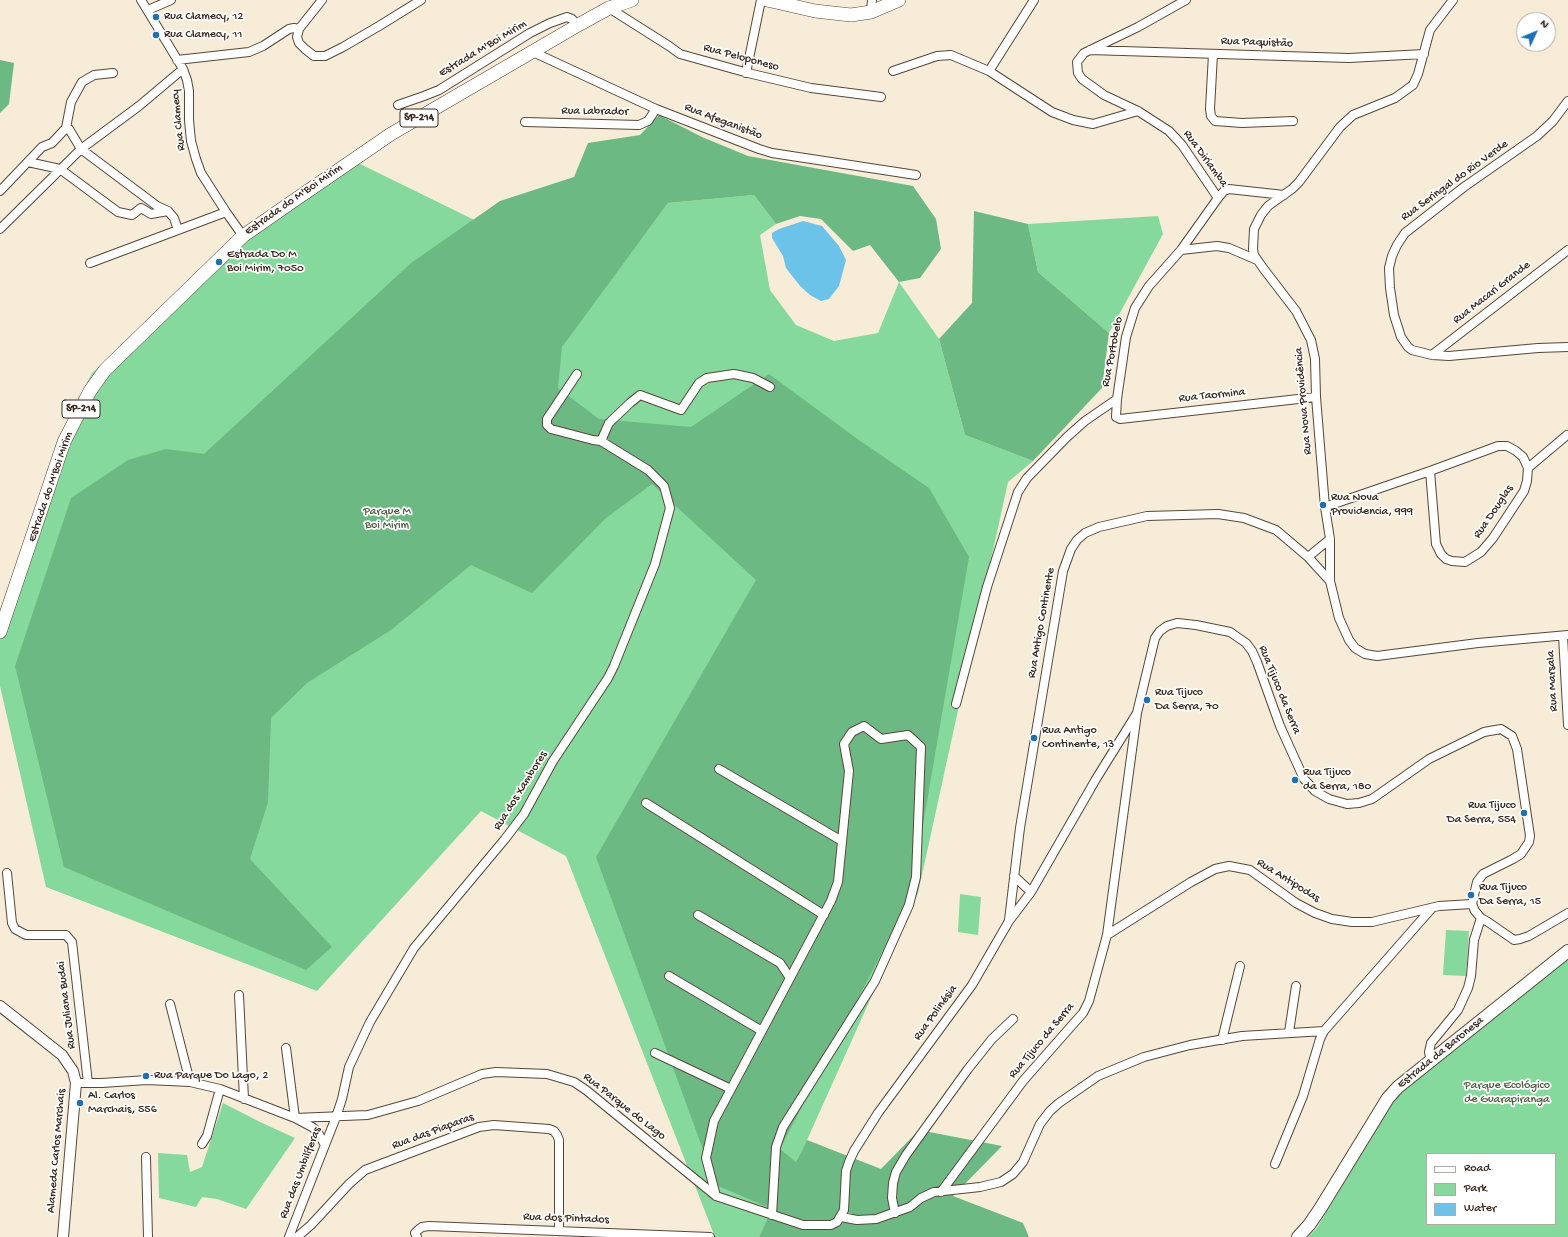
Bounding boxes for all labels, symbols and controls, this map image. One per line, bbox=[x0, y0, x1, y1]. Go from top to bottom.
place label: Rua Clamecy, 12 bbox=[164, 10, 243, 24]
marker: Rua Clamecy, 12 bbox=[151, 12, 161, 22]
north arrow bbox=[1516, 12, 1556, 52]
street label: Estrada M'Boi Mirim bbox=[437, 17, 529, 81]
text: N bbox=[1537, 18, 1551, 31]
place label: Rua Clamecy, 11 bbox=[164, 28, 242, 42]
marker: Rua Clamecy, 11 bbox=[151, 30, 161, 40]
street label: Rua Paquistão bbox=[1221, 35, 1293, 51]
street label: Rua Peloponeso bbox=[702, 41, 780, 75]
street label: Rua Clamecy bbox=[169, 88, 189, 152]
street label: Rua Afeganistão bbox=[682, 101, 764, 143]
street label: Rua Labrador bbox=[561, 104, 629, 120]
road number: SP-214 bbox=[400, 109, 438, 127]
street label: Rua Diriamba bbox=[1180, 128, 1230, 190]
street label: Rua Seringal do Rio Verde bbox=[1399, 137, 1511, 225]
street label: Estrada do M'Boi Mirim bbox=[242, 161, 346, 239]
place label: Estrada Do M Boi Mirim, 7050 bbox=[227, 248, 304, 276]
marker: Estrada Do M Boi Mirim, 7050 bbox=[214, 257, 224, 267]
street label: Rua Macari Grande bbox=[1450, 258, 1534, 328]
street label: Rua Portobelo bbox=[1099, 316, 1127, 388]
street label: Rua Nova Providência bbox=[1292, 347, 1316, 455]
street label: Rua Taormina bbox=[1178, 385, 1246, 407]
road number: SP-214 bbox=[62, 400, 100, 418]
street label: Estrada do M'Boi Mirim bbox=[25, 430, 77, 544]
street label: Rua Douglas bbox=[1471, 482, 1517, 542]
place label: Rua Nova Providencia, 999 bbox=[1331, 491, 1413, 519]
marker: Rua Nova Providencia, 999 bbox=[1318, 500, 1328, 510]
park label: Parque M Boi Mirim bbox=[363, 505, 411, 533]
street label: Rua Antigo Continente bbox=[1025, 566, 1059, 680]
street label: Rua Tijuco da Serra bbox=[1255, 644, 1303, 736]
street label: Rua Marsala bbox=[1544, 650, 1562, 712]
place label: Rua Tijuco Da Serra, 70 bbox=[1155, 686, 1219, 714]
marker: Rua Tijuco Da Serra, 70 bbox=[1142, 695, 1152, 705]
place label: Rua Antigo Continente, 13 bbox=[1042, 724, 1114, 752]
marker: Rua Antigo Continente, 13 bbox=[1029, 733, 1039, 743]
street label: Rua dos Xambores bbox=[491, 749, 551, 833]
place label: Rua Tijuco da Serra, 180 bbox=[1303, 766, 1371, 794]
marker: Rua Tijuco da Serra, 180 bbox=[1290, 775, 1300, 785]
place label: Rua Tijuco Da Serra, 554 bbox=[1447, 799, 1516, 827]
marker: Rua Tijuco Da Serra, 554 bbox=[1519, 808, 1529, 818]
street label: Rua Antipodas bbox=[1254, 856, 1322, 906]
place label: Rua Tijuco Da Serra, 15 bbox=[1479, 881, 1541, 909]
marker: Rua Tijuco Da Serra, 15 bbox=[1466, 890, 1476, 900]
street label: Rua Juliana Budai bbox=[54, 960, 80, 1050]
street label: Rua Polinésia bbox=[911, 982, 961, 1044]
street label: Rua Tijuco da Serra bbox=[1006, 1000, 1078, 1082]
street label: Estrada da Baronesa bbox=[1395, 1014, 1487, 1092]
place label: Rua Parque Do Lago, 2 bbox=[154, 1069, 268, 1083]
street label: Rua Parque do Lago bbox=[580, 1070, 668, 1144]
marker: Rua Parque Do Lago, 2 bbox=[141, 1071, 151, 1081]
park label: Parque Ecológico de Guarapiranga bbox=[1464, 1079, 1550, 1107]
street label: Alameda Carlos Marchais bbox=[44, 1088, 70, 1214]
place label: Al. Carlos Marchais, 556 bbox=[88, 1089, 157, 1117]
marker: Al. Carlos Marchais, 556 bbox=[75, 1098, 85, 1108]
street label: Rua das Piaparas bbox=[390, 1111, 476, 1153]
street label: Rua das Umbilíferas bbox=[277, 1125, 325, 1221]
legend bbox=[1426, 1153, 1556, 1225]
text: Road bbox=[1464, 1162, 1490, 1176]
text: Park bbox=[1464, 1182, 1487, 1196]
text: Water bbox=[1464, 1202, 1496, 1216]
street label: Rua dos Pintados bbox=[523, 1210, 609, 1228]

